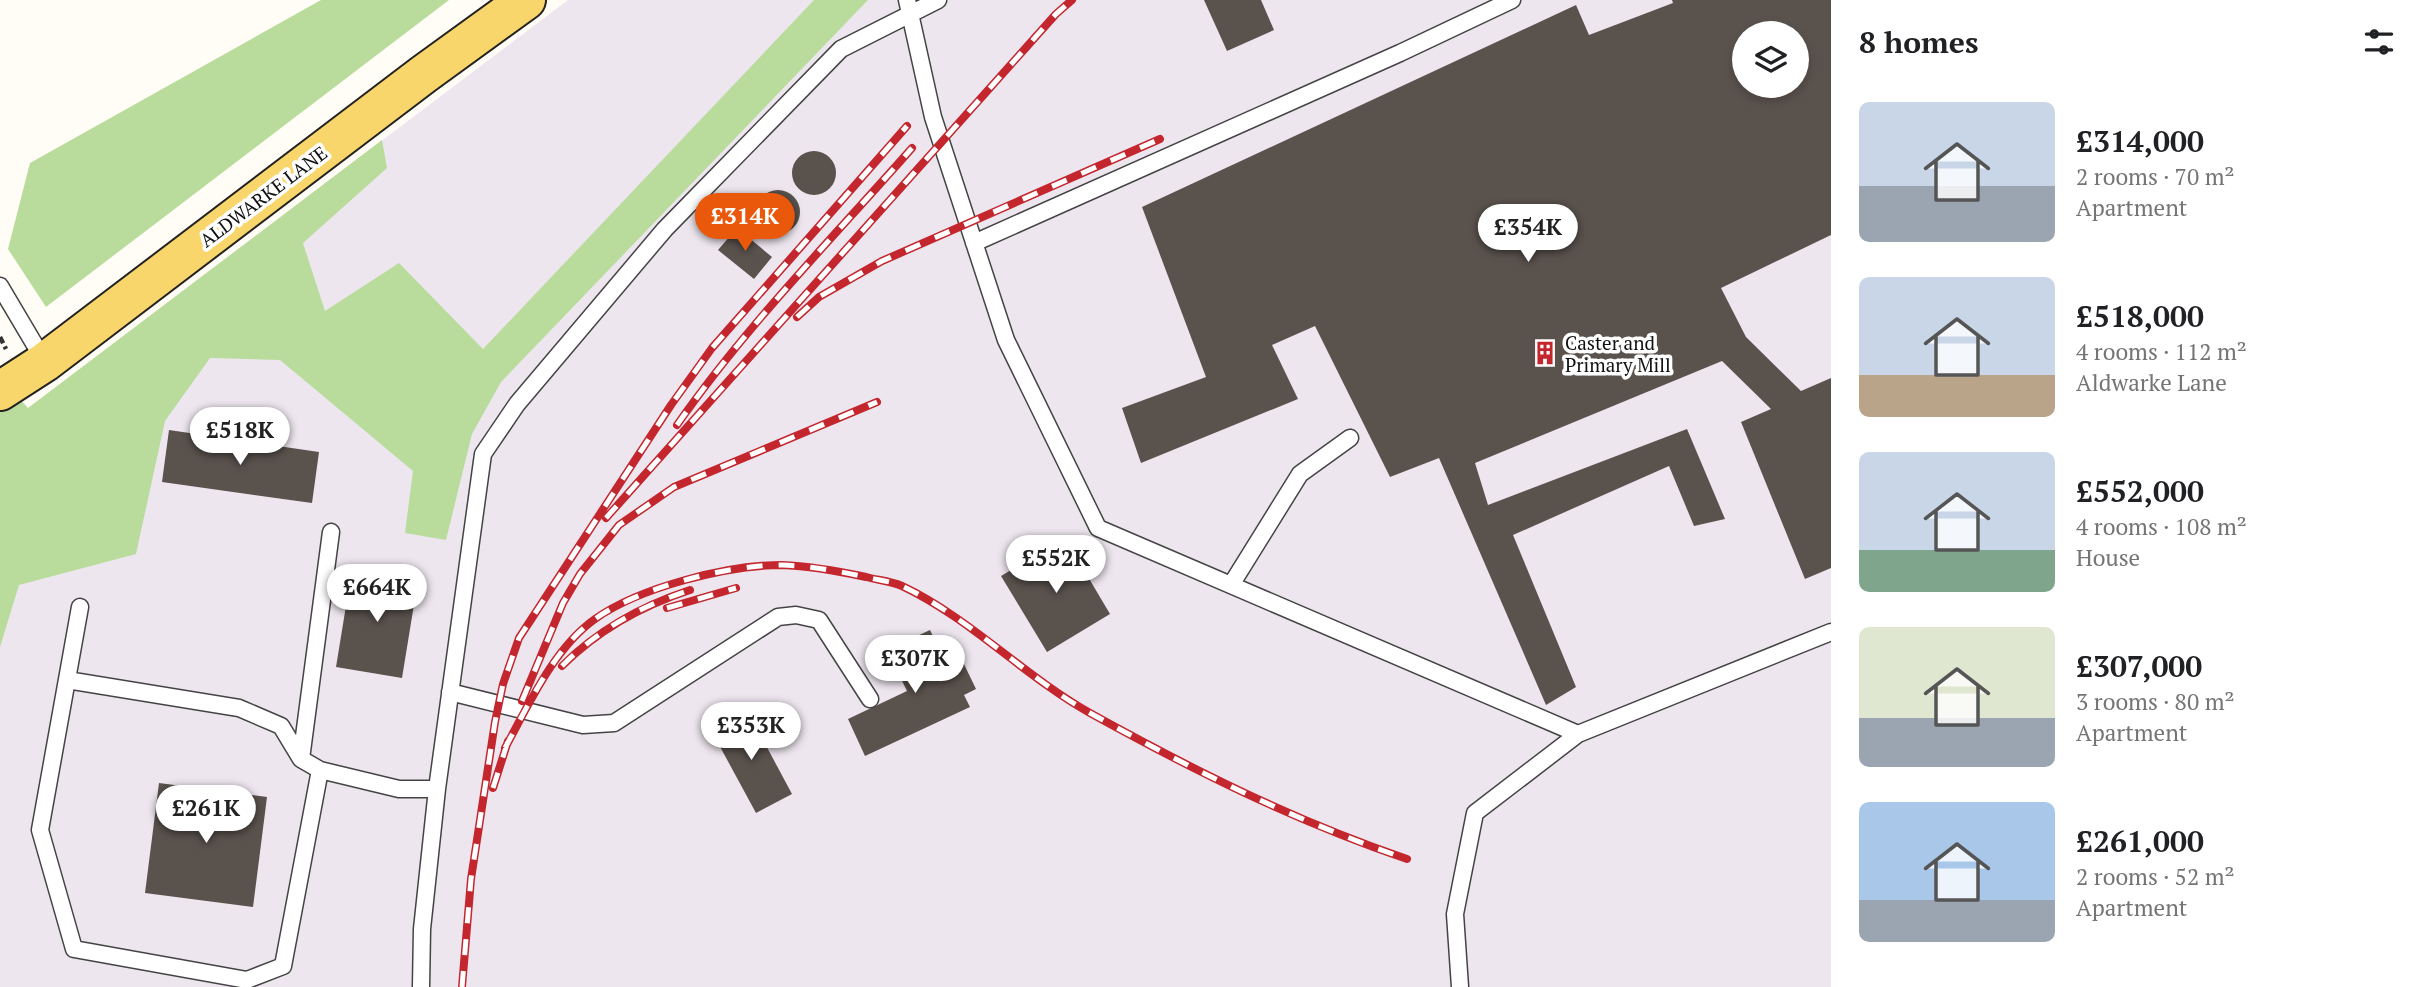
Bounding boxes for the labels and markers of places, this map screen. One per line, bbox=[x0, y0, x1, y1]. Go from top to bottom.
pin: £314K bbox=[696, 194, 794, 253]
pin: £354K bbox=[1479, 204, 1577, 264]
place label: Caster and Primary Mill bbox=[1565, 330, 1671, 377]
building icon: Caster and Primary Mill bbox=[1531, 339, 1559, 367]
pin: £518K bbox=[191, 407, 289, 467]
pin: £552K bbox=[1007, 536, 1105, 595]
pin: £664K bbox=[328, 564, 426, 624]
pin: £307K bbox=[866, 636, 964, 695]
pin: £353K bbox=[702, 702, 800, 762]
pin: £261K bbox=[157, 786, 255, 845]

